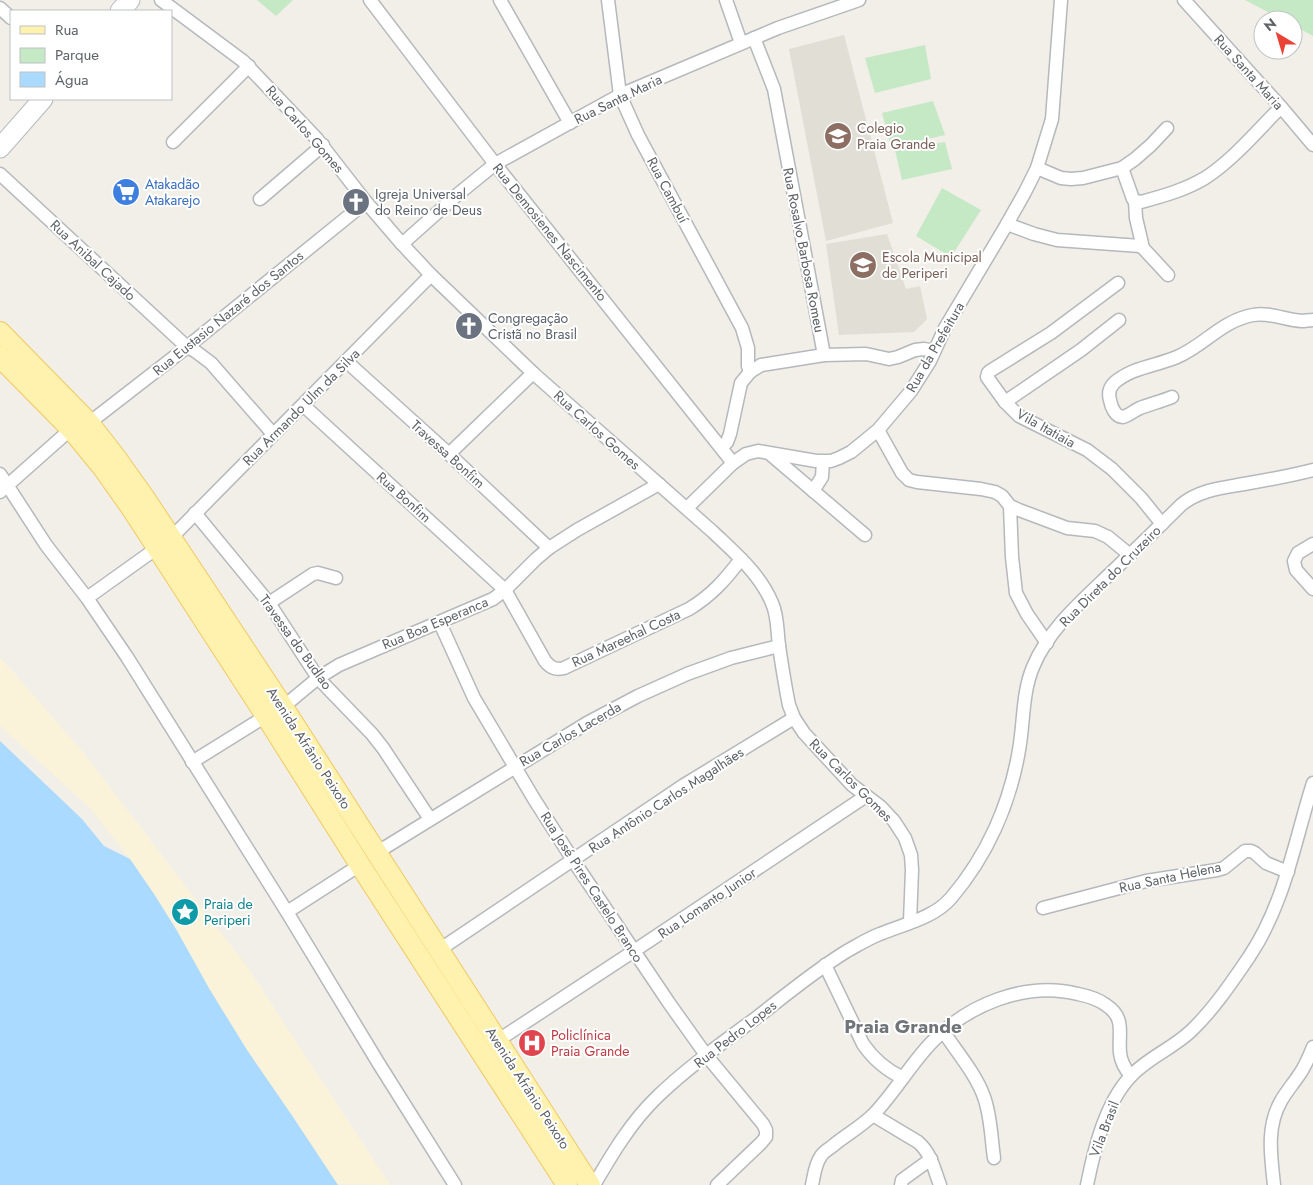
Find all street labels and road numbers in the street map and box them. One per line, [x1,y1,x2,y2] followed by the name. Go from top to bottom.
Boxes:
[1210,30,1288,114] street label: Rua Santa Maria
[571,69,665,129] street label: Rua Santa Maria
[261,81,349,177] street label: Rua Carlos Gomes
[642,153,694,228] street label: Rua Cambuí
[488,159,612,306] street label: Rua Demosienes Nascimento
[778,166,830,334] street label: Rua Rosalvo Barbosa Romeu
[46,215,141,305] street label: Rua Anibal Cajado
[148,246,308,380] street label: Rua Eustasio Nazaré dos Santos
[901,298,969,396] street label: Rua da Prefeitura
[238,344,364,470] street label: Rua Armando Ulm da Silva
[549,386,645,475] street label: Rua Carlos Gomes
[1013,404,1079,452] street label: Vila Itatiaia
[407,415,489,493] street label: Travessa Bonfim
[372,467,436,527] street label: Rua Bonfim
[1055,521,1165,631] street label: Rua Direta do Cruzeiro
[255,590,337,694] street label: Travessa do Budlao
[379,592,491,654] street label: Rua Boa Esperanca
[568,604,684,672] street label: Rua Mareehal Costa
[262,683,356,813] street label: Avenida Afrânio Peixoto
[515,697,625,771] street label: Rua Carlos Lacerda
[805,734,897,826] street label: Rua Carlos Gomes
[584,742,748,858] street label: Rua Antônio Carlos Magalhães
[536,808,648,966] street label: Rua José Pires Castelo Branco
[1117,856,1223,898] street label: Rua Santa Helena
[654,863,760,943] street label: Rua Lomanto Junior
[690,995,781,1073] street label: Rua Pedro Lopes
[481,1023,575,1153] street label: Avenida Afrânio Peixoto
[1084,1098,1124,1160] street label: Vila Brasil

